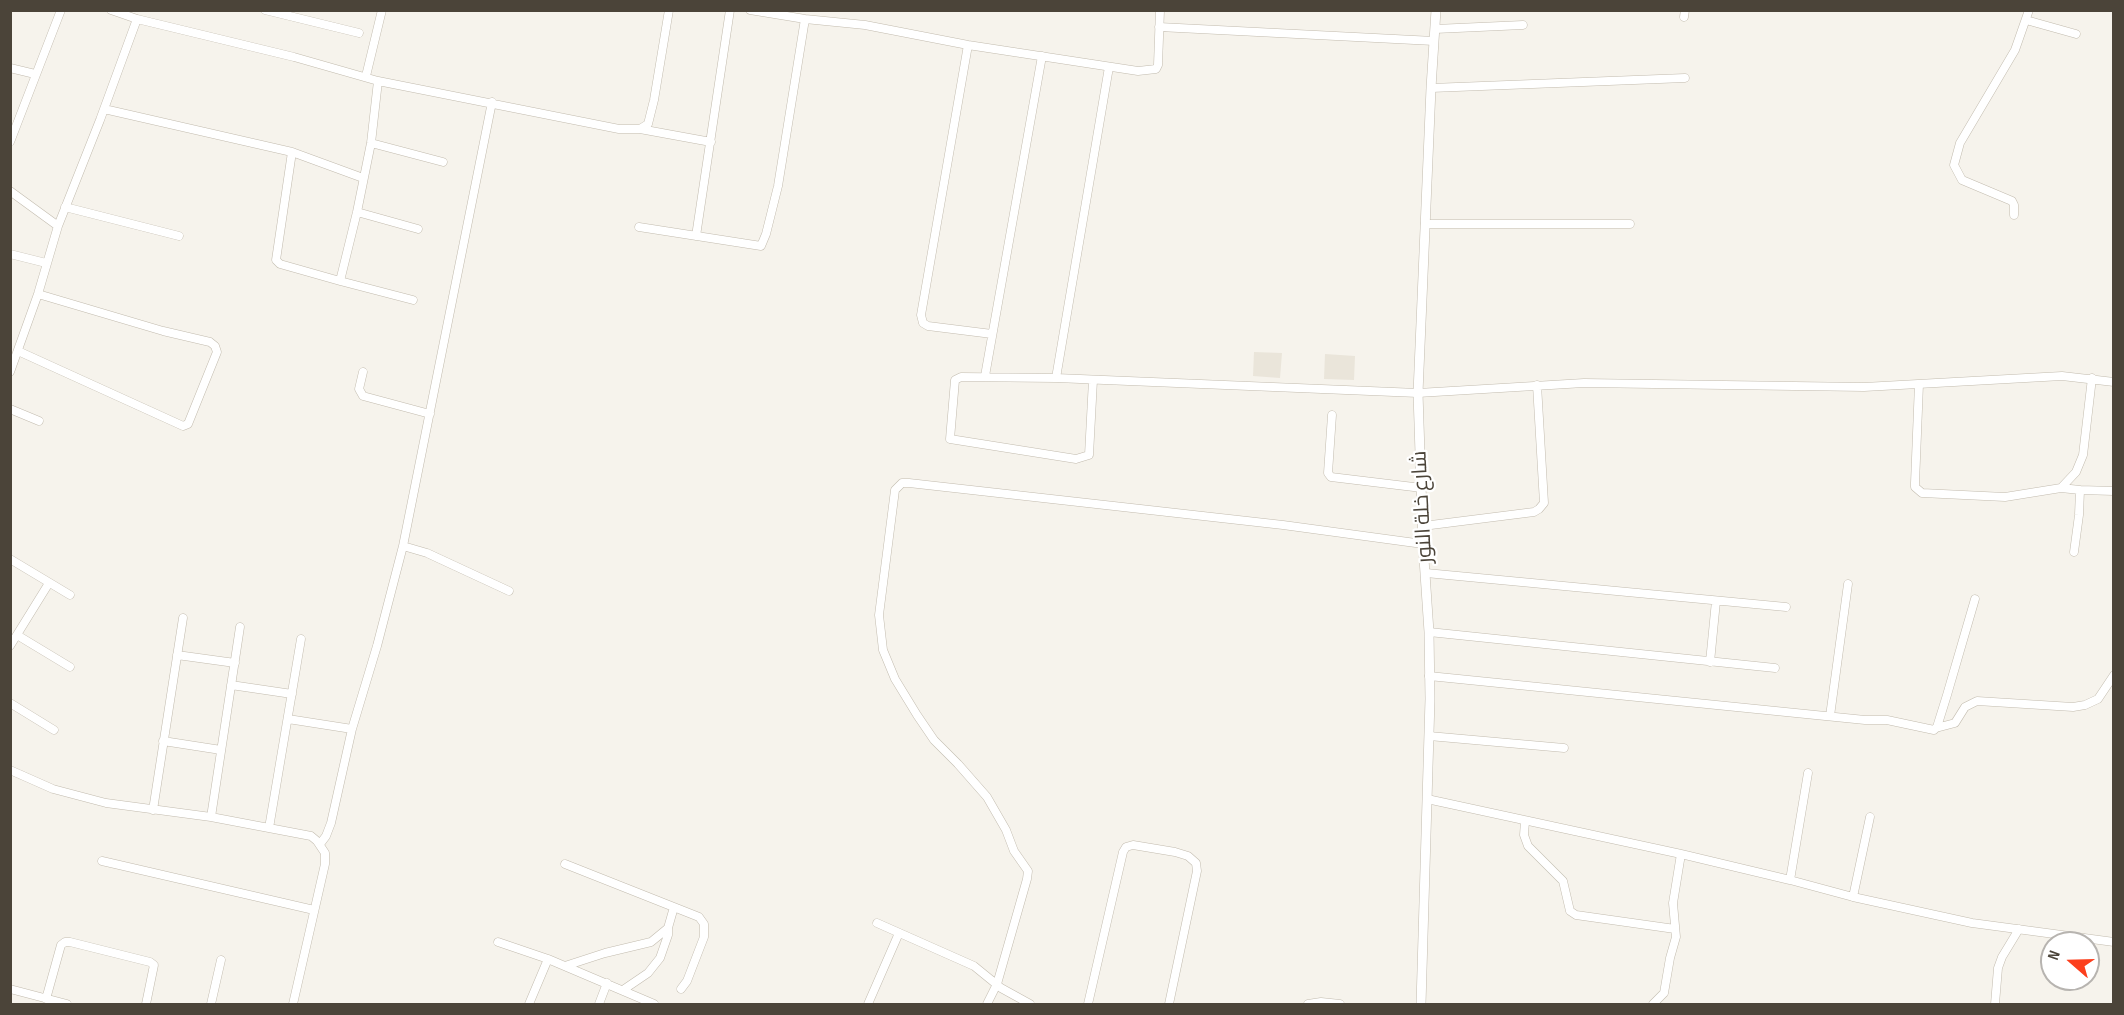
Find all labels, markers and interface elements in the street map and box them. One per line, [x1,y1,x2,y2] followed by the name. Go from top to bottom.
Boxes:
[1407,450,1439,564] street label: شارع خلة النور
[2040,931,2100,991] north arrow
[2044,948,2065,963] text: N

